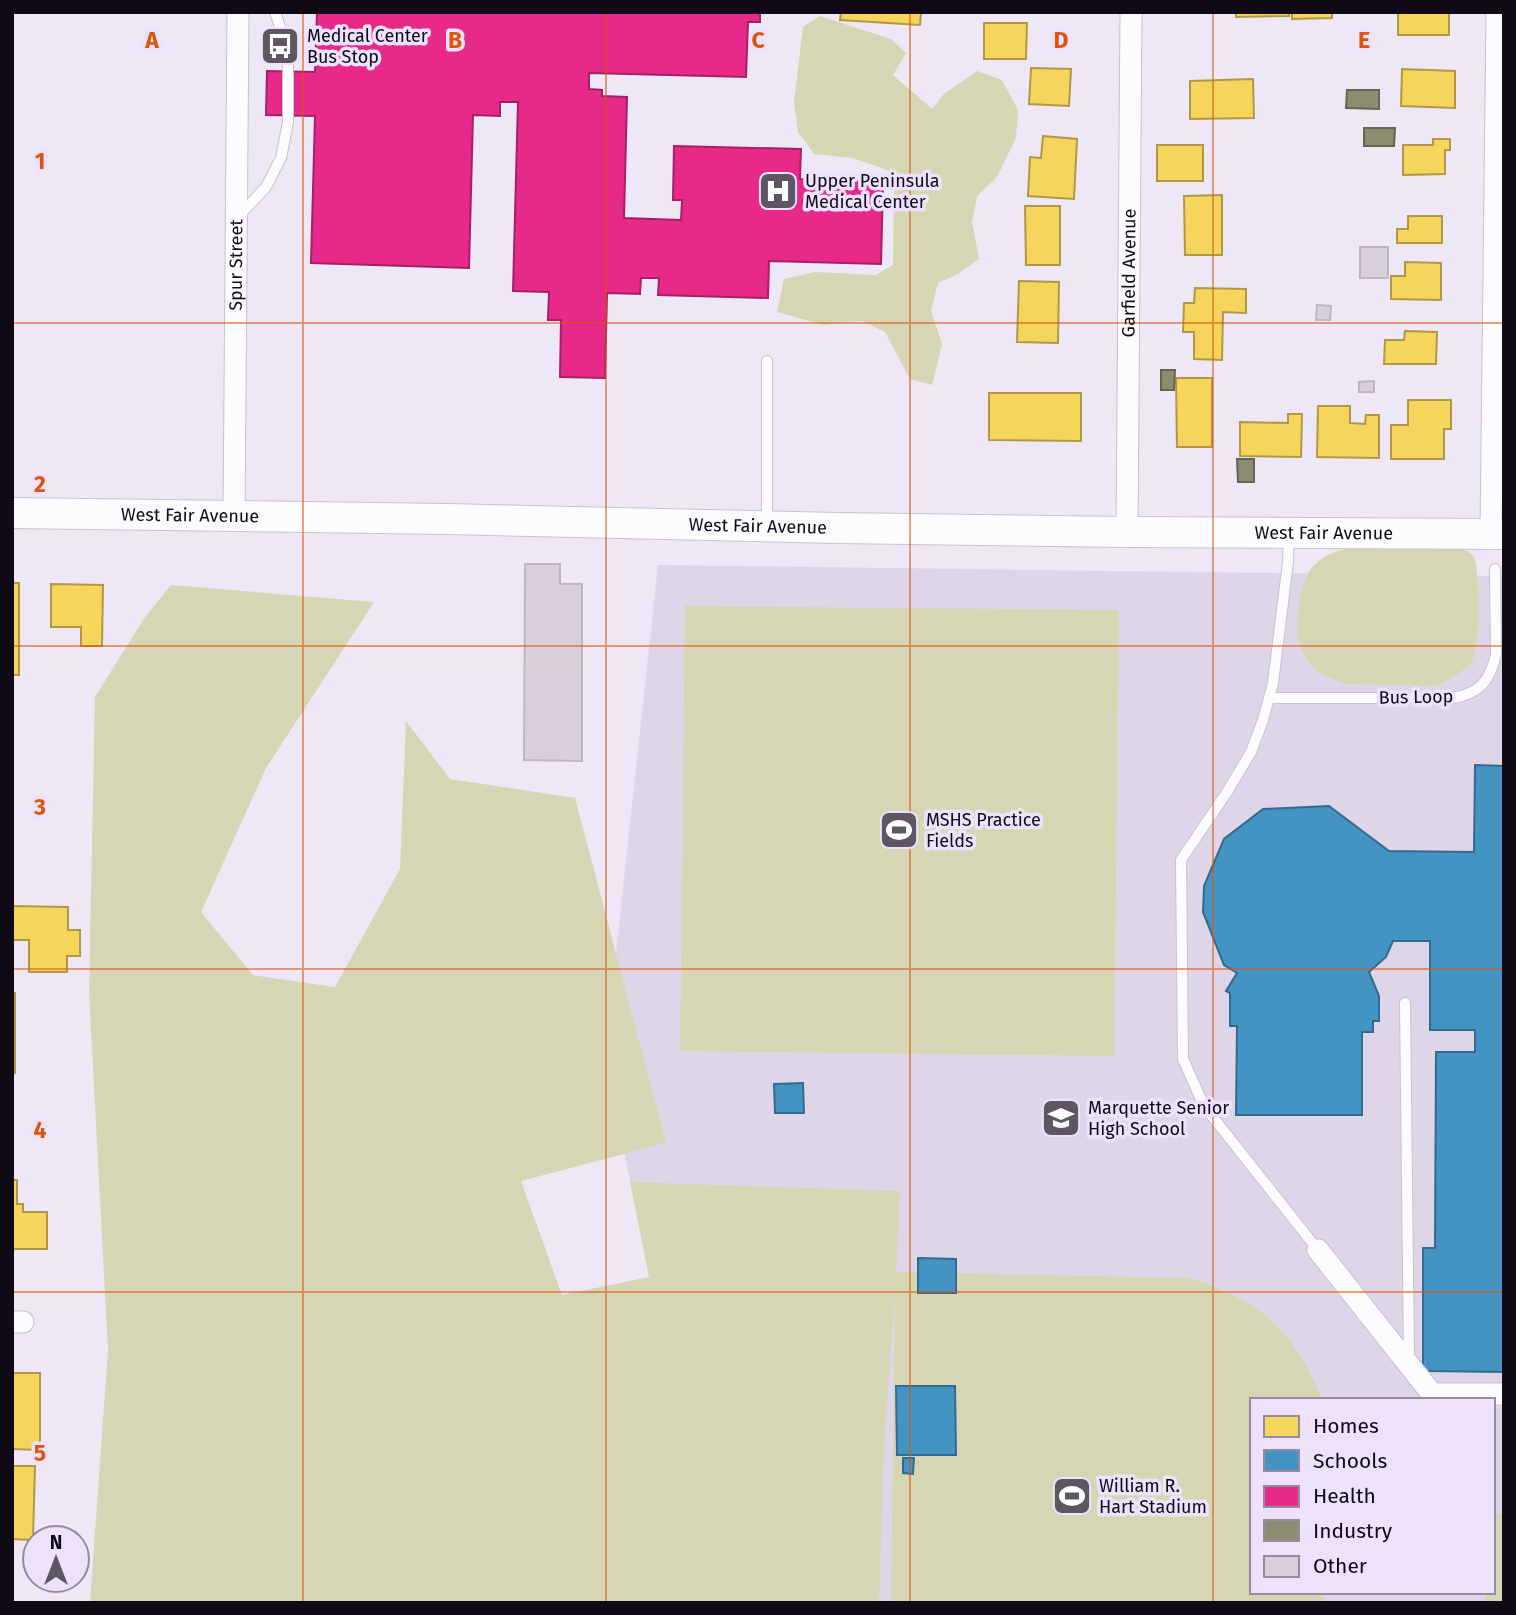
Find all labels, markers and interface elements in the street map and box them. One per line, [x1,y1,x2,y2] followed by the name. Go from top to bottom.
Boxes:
[259,25,301,67] bus stop icon: Medical Center Bus Stop
[307,25,428,68] place label: Medical Center Bus Stop
[144,26,159,54] text: A
[448,26,462,54] text: B
[751,26,765,54] text: C
[1054,26,1069,54] text: D
[1358,26,1370,54] text: E
[35,147,45,175] text: 1
[757,170,799,212] hospital icon: Upper Peninsula Medical Center
[805,170,940,213] place label: Upper Peninsula Medical Center
[1117,209,1140,337] street label: Garfield Avenue
[225,219,247,311] street label: Spur Street
[34,470,46,498] text: 2
[121,504,259,527] street label: West Fair Avenue
[688,514,827,539] street label: West Fair Avenue
[1255,522,1393,544] street label: West Fair Avenue
[1378,685,1454,709] street label: Bus Loop
[33,793,46,821] text: 3
[878,809,920,851] sports icon: MSHS Practice Fields
[926,809,1041,852] place label: MSHS Practice Fields
[1040,1097,1082,1139] school or university icon: Marquette Senior High School
[1088,1097,1229,1140] place label: Marquette Senior High School
[34,1116,47,1144] text: 4
[1250,1398,1495,1594] legend
[1313,1413,1379,1439] text: Homes
[34,1439,46,1467] text: 5
[1313,1448,1387,1474] text: Schools
[1051,1475,1093,1517] sports icon: William R. Hart Stadium
[1099,1475,1207,1518] place label: William R. Hart Stadium
[1313,1483,1376,1509] text: Health
[1313,1518,1393,1544] text: Industry
[21,1524,91,1594] north arrow
[50,1531,62,1554] text: N
[1313,1553,1367,1579] text: Other

